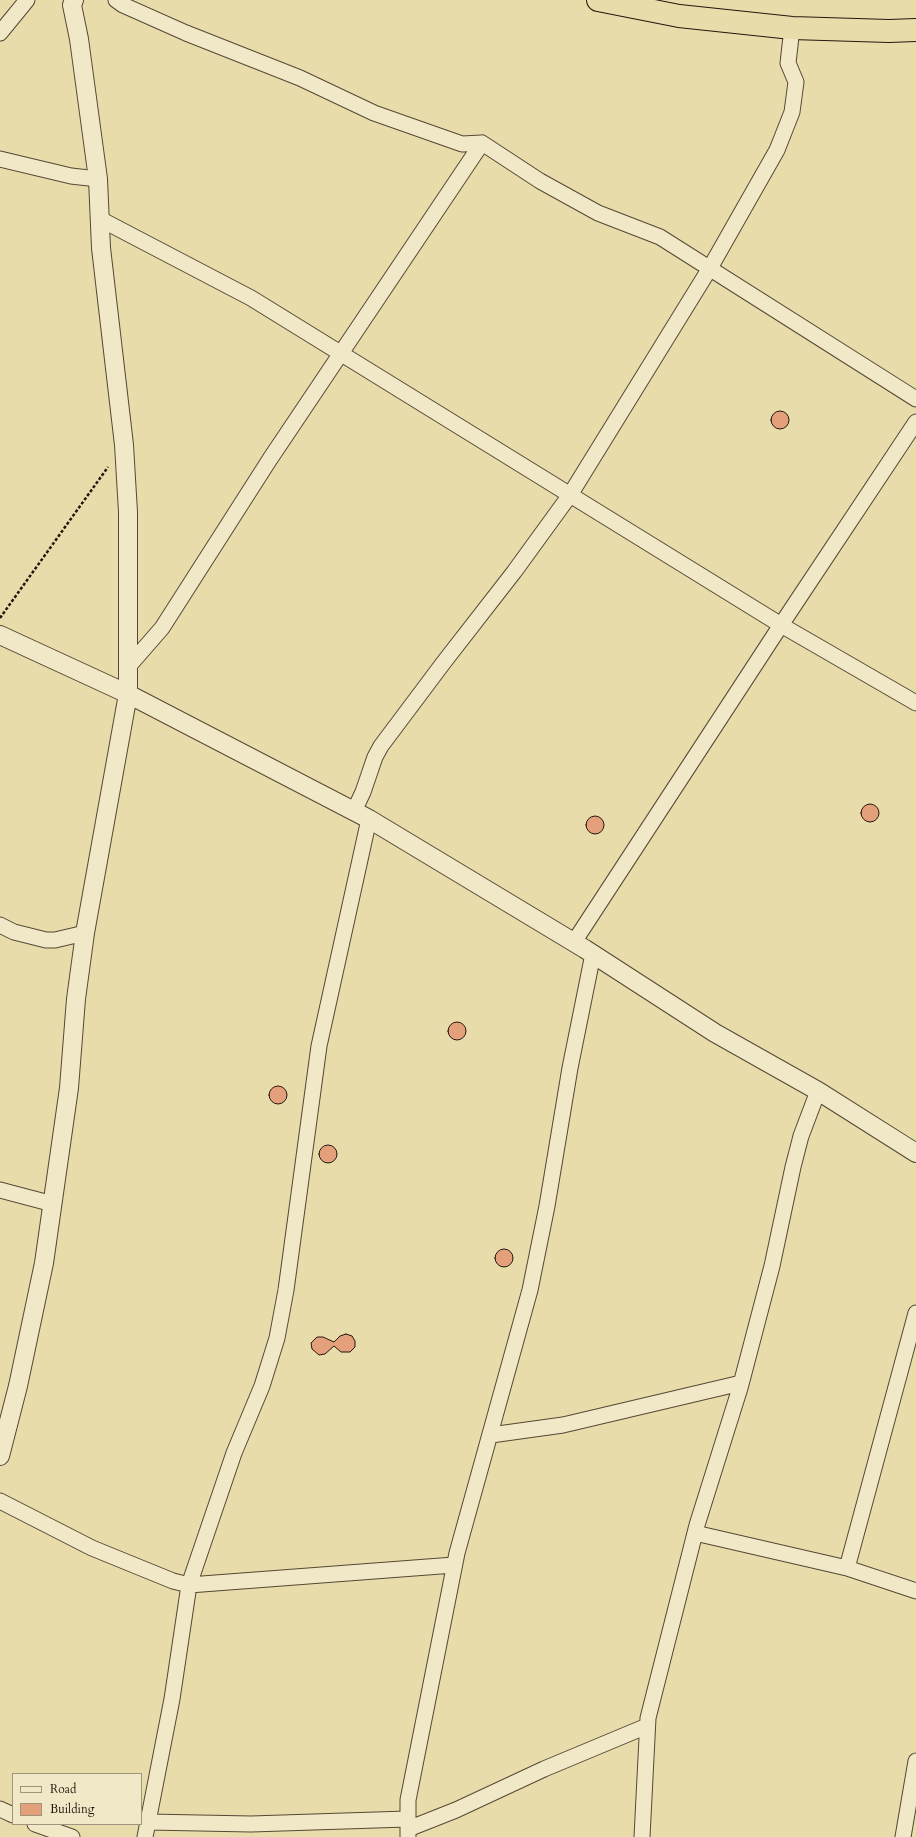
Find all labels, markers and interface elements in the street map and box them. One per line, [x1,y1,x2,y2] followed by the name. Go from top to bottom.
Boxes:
[12,1773,142,1825] legend
[50,1781,76,1797] text: Road
[50,1801,94,1817] text: Building

